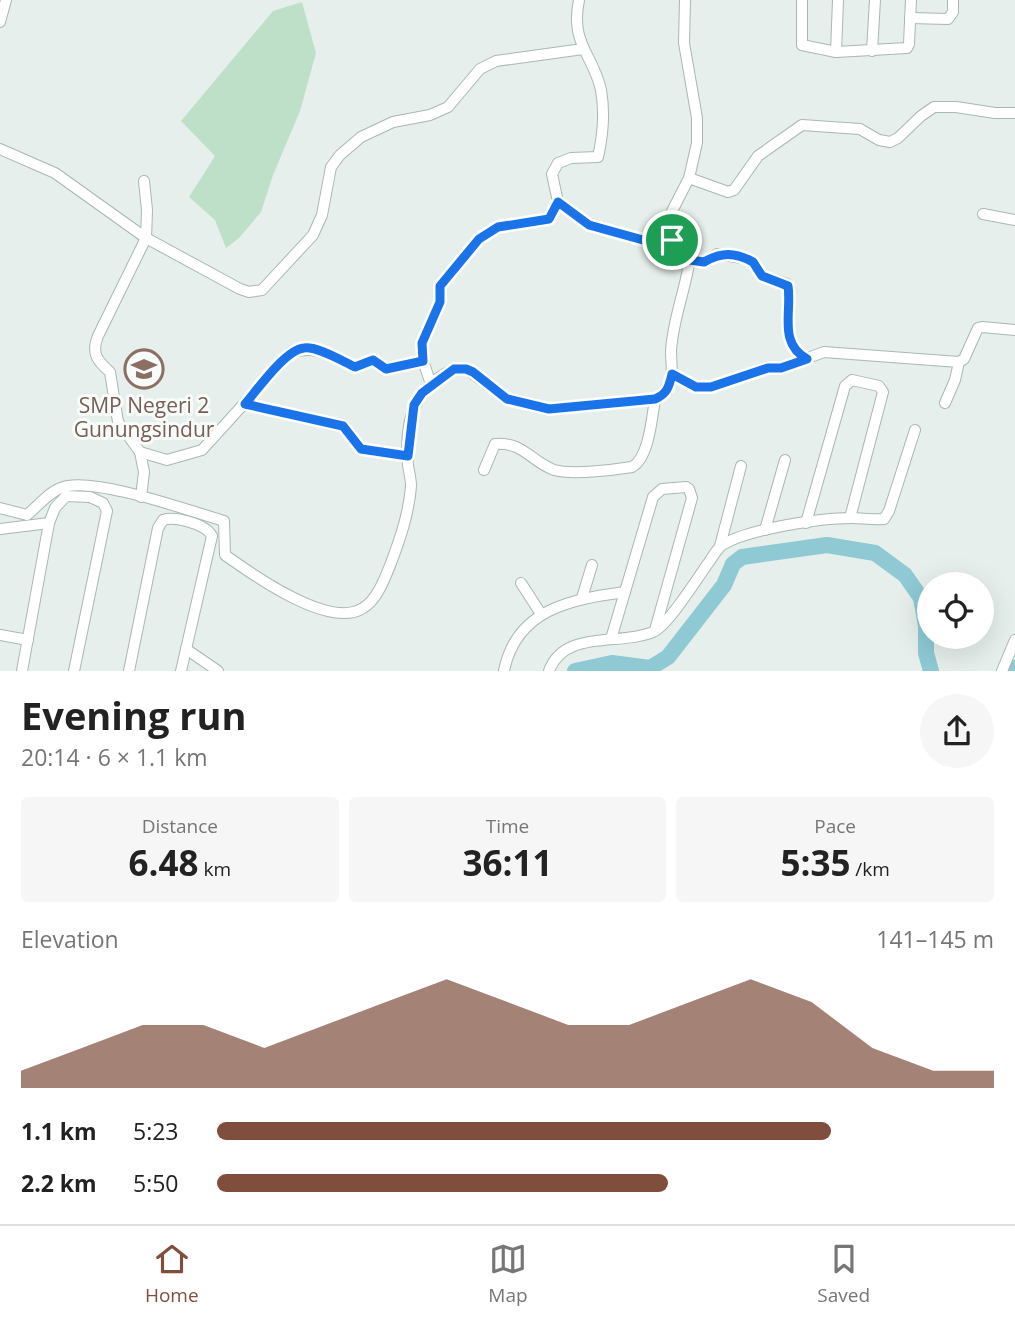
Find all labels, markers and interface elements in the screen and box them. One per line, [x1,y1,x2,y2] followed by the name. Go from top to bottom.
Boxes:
[642,210,702,270] pin
[653,221,691,259] icon: arrive
[123,348,165,390] school or university icon: SMP Negeri 2 Gunungsindur
[74,391,215,443] place label: SMP Negeri 2 Gunungsindur
[917,572,994,649] map controls
[917,572,994,649] button: locate
[21,689,246,741] text: Evening run
[920,694,994,768] button: share
[21,741,208,773] text: 20:14 · 6 × 1.1 km
[142,813,218,839] text: Distance
[486,813,529,839] text: Time
[814,813,856,839] text: Pace
[129,839,199,886] text: 6.48
[462,839,553,886] text: 36:11
[780,839,850,886] text: 5:35
[199,856,231,882] text: km
[850,856,890,882] text: /km
[21,923,119,955] text: Elevation
[876,923,994,955] text: 141–145 m
[21,1115,97,1147] text: 1.1 km
[133,1115,179,1147] text: 5:23
[21,1167,97,1199] text: 2.2 km
[133,1167,179,1199] text: 5:50
[145,1240,199,1308] tab: Home
[488,1240,528,1308] tab: Map
[817,1240,870,1308] tab: Saved

